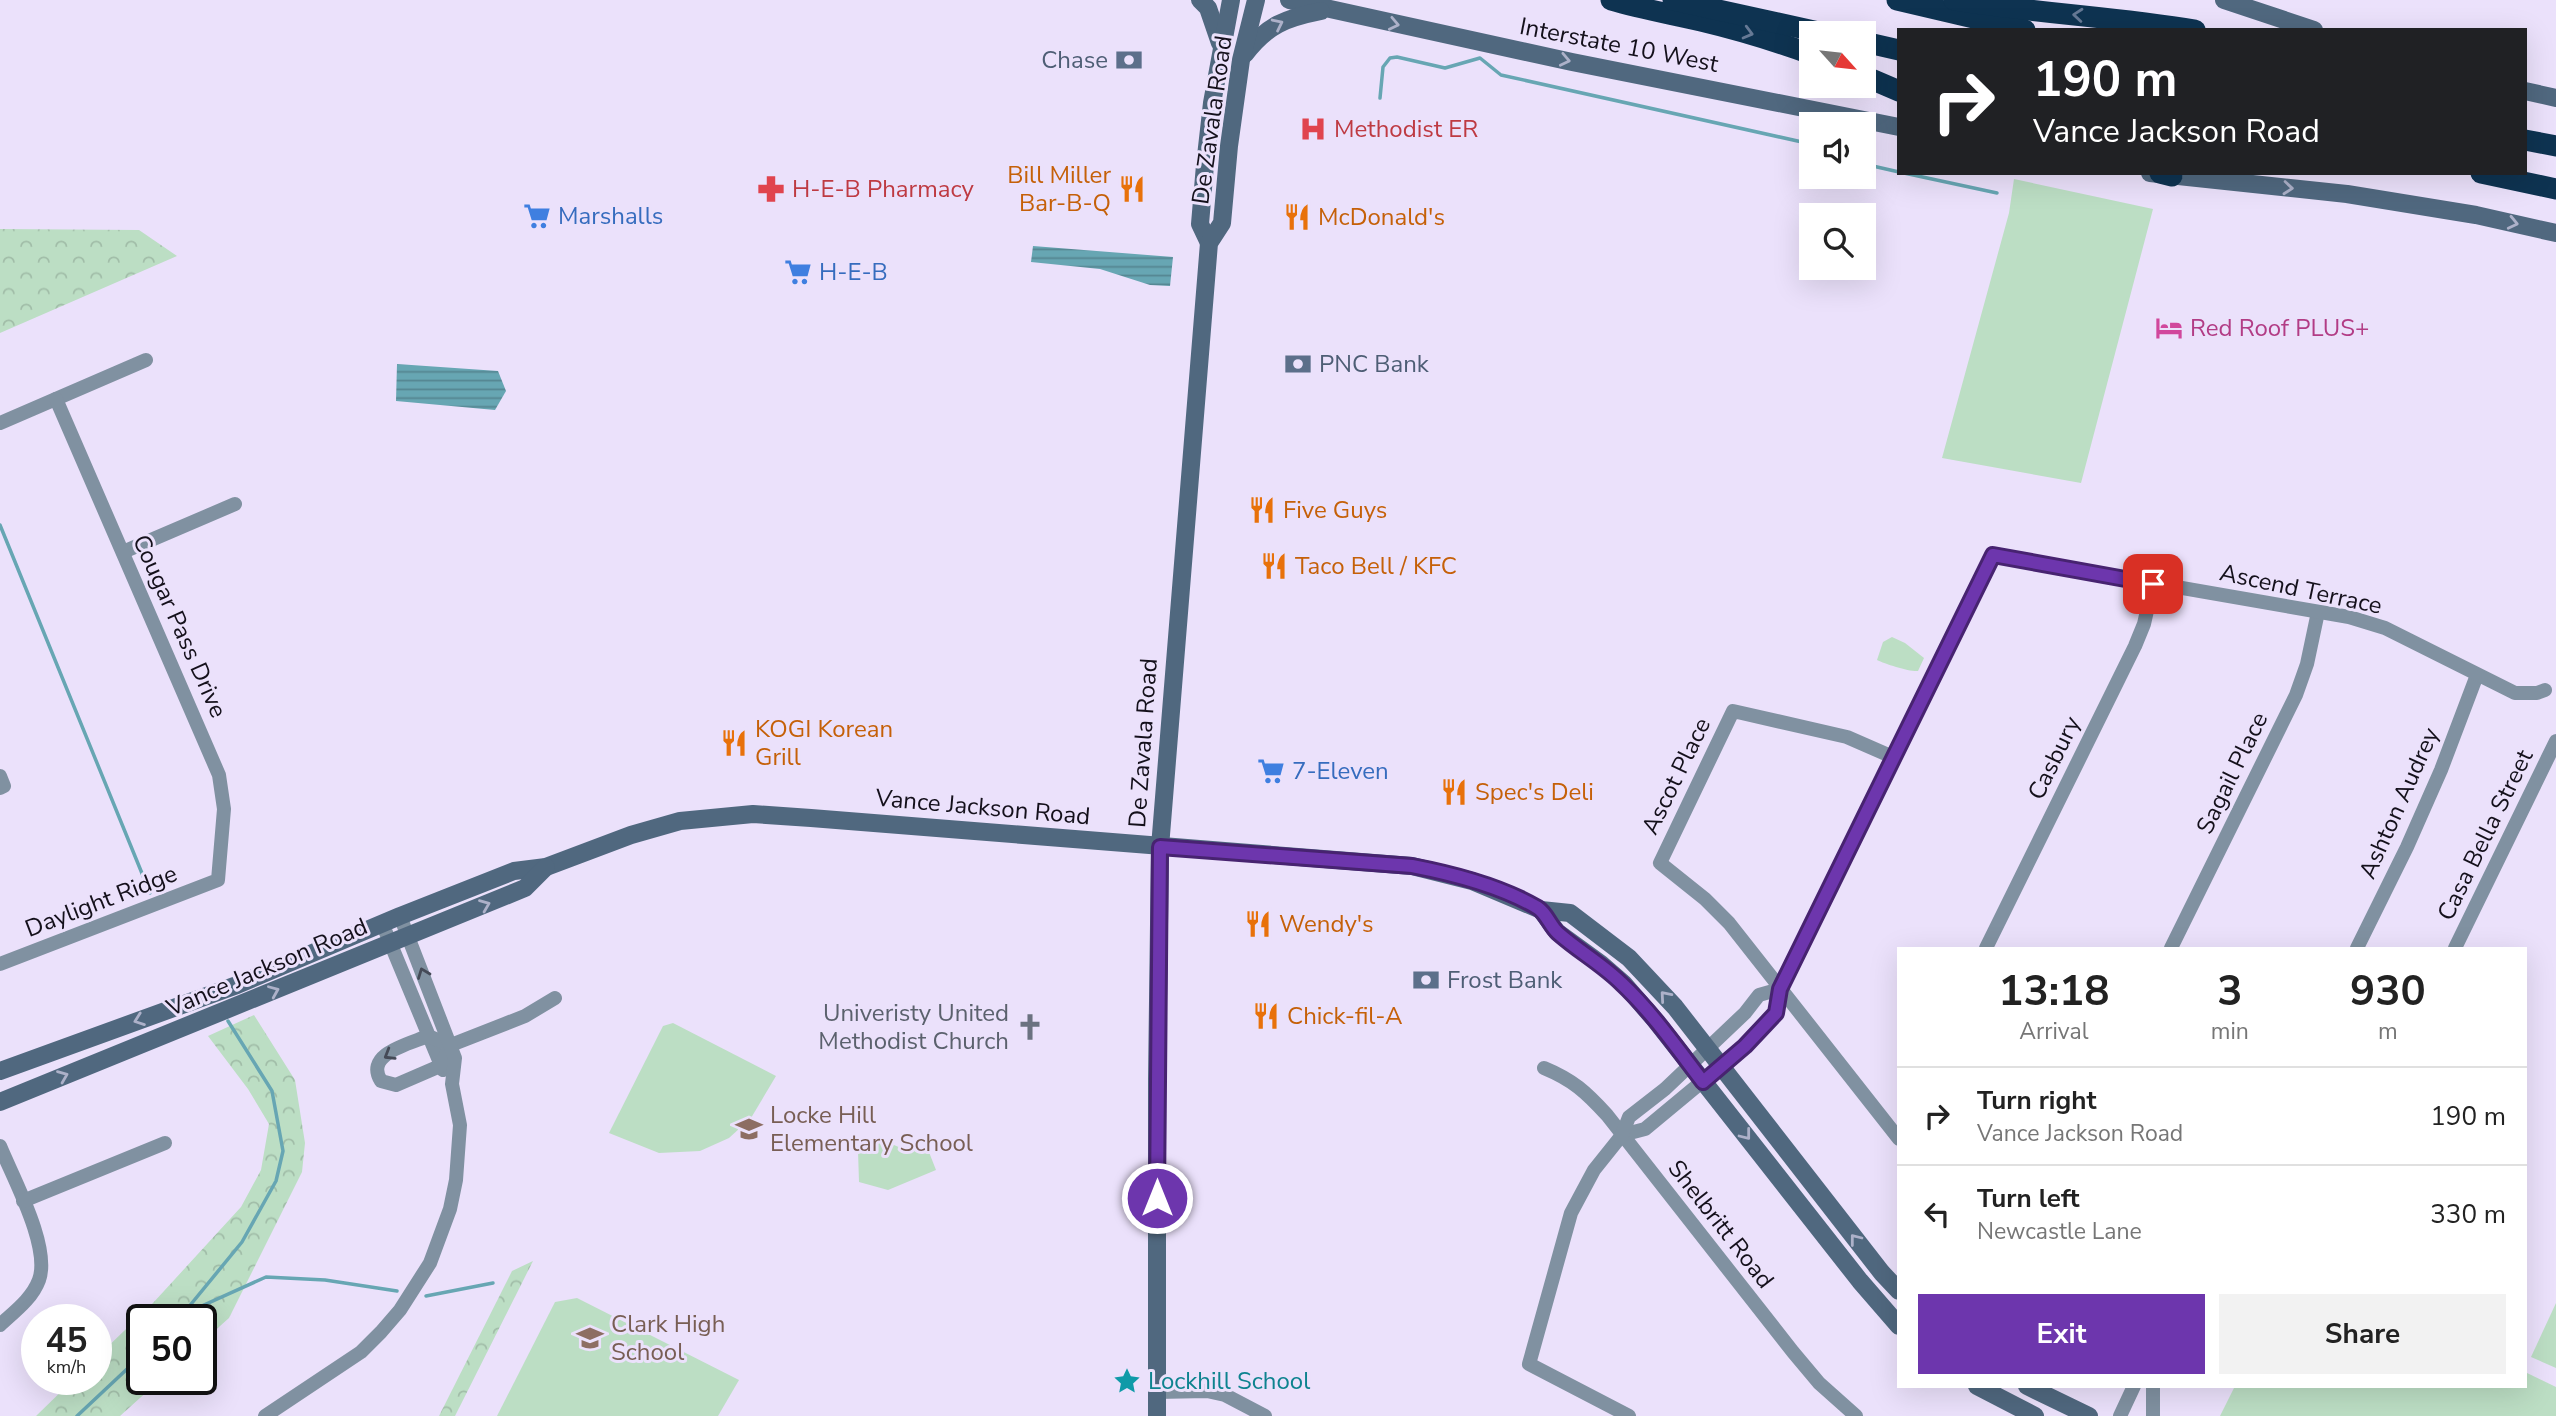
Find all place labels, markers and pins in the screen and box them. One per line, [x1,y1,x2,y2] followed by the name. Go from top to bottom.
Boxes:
[1041,44,1108,76] place label: Chase
[1114,45,1144,75] bank icon: Chase
[1334,113,1478,145] place label: Methodist ER
[1298,114,1328,144] hospital icon: Methodist ER
[1007,159,1111,219] place label: Bill Miller Bar-B-Q
[792,173,975,205] place label: H-E-B Pharmacy
[756,174,786,204] pharmacy icon: H-E-B Pharmacy
[1117,174,1147,204] restaurant icon: Bill Miller Bar-B-Q
[558,200,663,232] place label: Marshalls
[522,201,552,231] supermarket icon: Marshalls
[1318,201,1445,233] place label: McDonald's
[1282,202,1312,232] restaurant icon: McDonald's
[819,256,888,288] place label: H-E-B
[783,257,813,287] supermarket icon: H-E-B
[2190,312,2369,344] place label: Red Roof PLUS+
[2154,313,2184,343] hotel icon: Red Roof PLUS+
[1319,348,1430,380] place label: PNC Bank
[1283,349,1313,379] bank icon: PNC Bank
[1283,494,1387,526] place label: Five Guys
[1247,495,1277,525] restaurant icon: Five Guys
[1295,550,1457,582] place label: Taco Bell / KFC
[1259,551,1289,581] restaurant icon: Taco Bell / KFC
[2123,554,2183,614] pin
[755,713,893,773] place label: KOGI Korean Grill
[719,728,749,758] restaurant icon: KOGI Korean Grill
[1292,755,1389,787] place label: 7-Eleven
[1256,756,1286,786] supermarket icon: 7-Eleven
[1475,776,1594,808] place label: Spec's Deli
[1439,777,1469,807] restaurant icon: Spec's Deli
[1279,908,1374,940] place label: Wendy's
[1243,909,1273,939] restaurant icon: Wendy's
[1447,964,1563,996] place label: Frost Bank
[1411,965,1441,995] bank icon: Frost Bank
[818,997,1009,1057] place label: Univeristy United Methodist Church
[1287,1000,1403,1032] place label: Chick-fil-A
[1251,1001,1281,1031] restaurant icon: Chick-fil-A
[1015,1012,1045,1042] church icon: Univeristy United Methodist Church
[770,1099,973,1159] place label: Locke Hill Elementary School
[734,1114,764,1144] school or university icon: Locke Hill Elementary School
[611,1308,725,1368] place label: Clark High School
[575,1323,605,1353] school or university icon: Clark High School
[1148,1365,1310,1397] place label: Lockhill School
[1112,1366,1142,1396] place icon: Lockhill School

